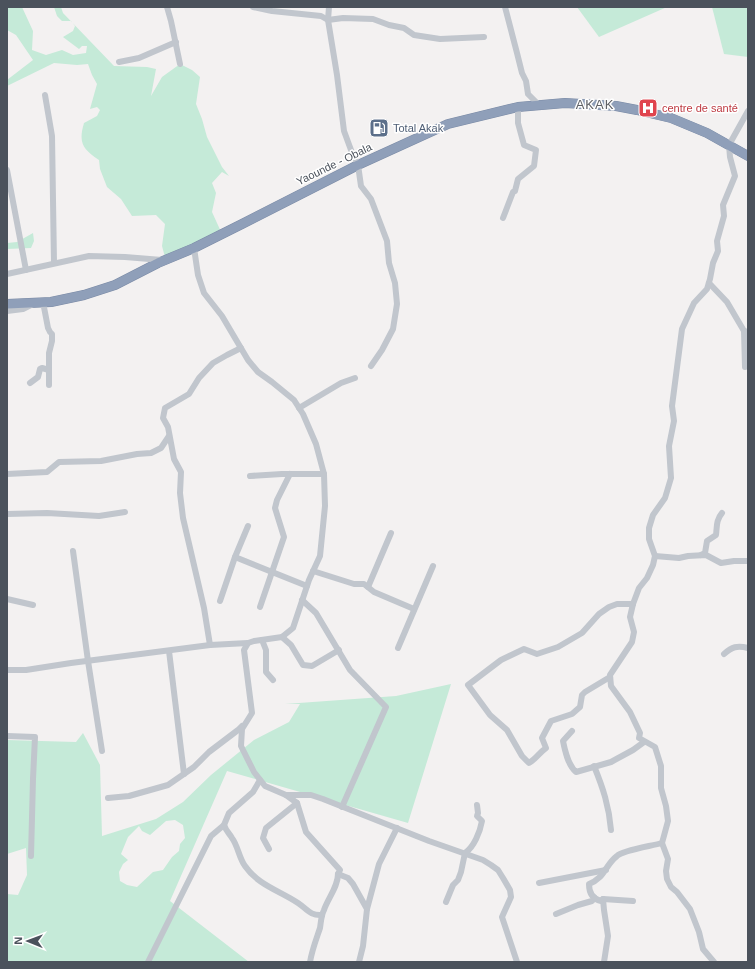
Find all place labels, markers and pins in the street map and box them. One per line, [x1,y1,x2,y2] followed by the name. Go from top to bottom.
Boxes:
[637,97,659,119] hospital icon: centre de santé
[662,102,738,114] place label: centre de santé
[368,117,390,139] fuel station icon: Total Akak
[393,122,444,134] place label: Total Akak

